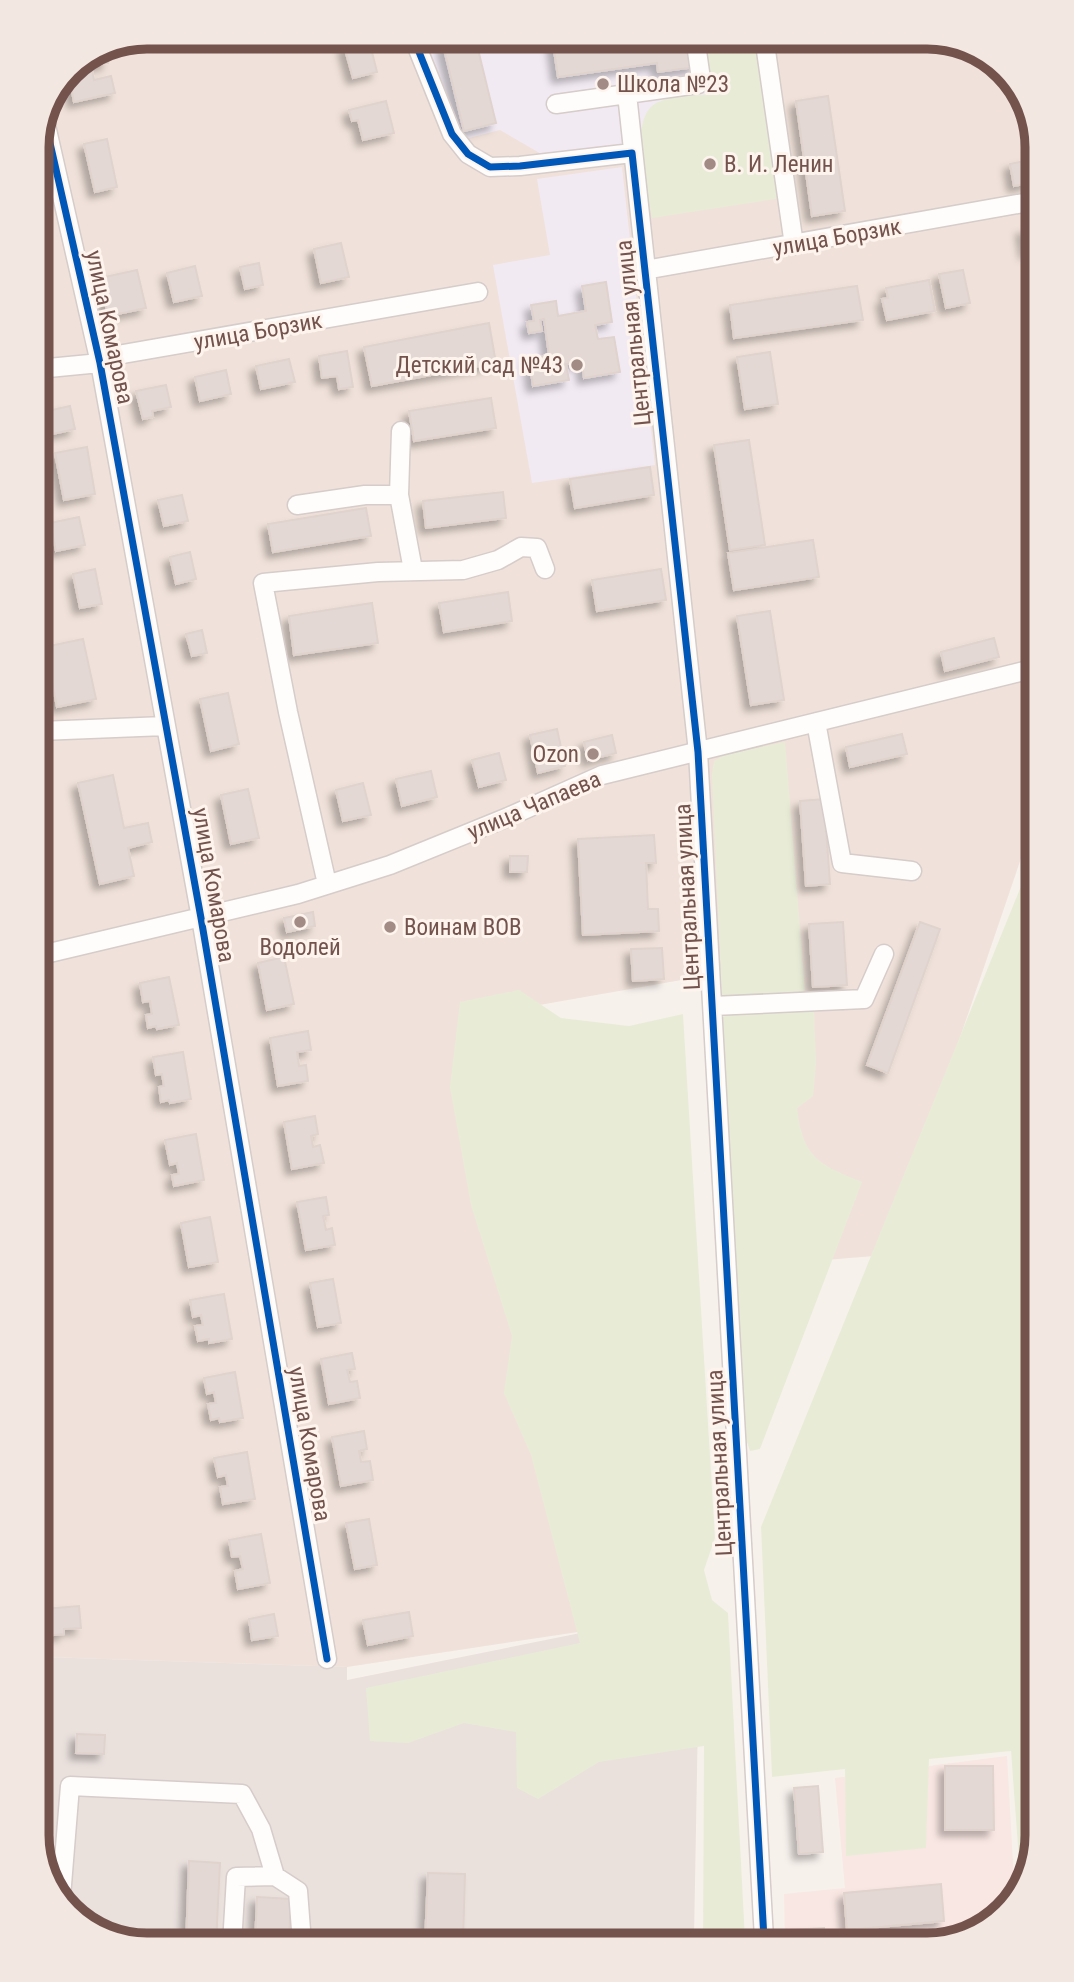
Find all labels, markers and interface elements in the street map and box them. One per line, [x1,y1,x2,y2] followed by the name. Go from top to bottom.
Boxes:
[617,71,729,98] place label: Школа №23
[595,76,611,92] marker: Школа №23
[724,151,834,178] place label: В. И. Ленин
[702,156,718,172] marker: В. И. Ленин
[771,213,903,262] street label: улица Борзик
[610,239,657,427] street label: Центральная улица
[80,248,139,406] street label: улица Комарова
[192,307,324,356] street label: улица Борзик
[396,352,563,379] place label: Детский сад №43
[569,357,585,373] marker: Детский сад №43
[533,741,579,768] place label: Ozon
[585,746,601,762] marker: Ozon
[464,765,605,846] street label: улица Чапаева
[669,803,706,991] street label: Центральная улица
[187,806,240,964] street label: улица Комарова
[292,914,308,930] marker: Водолей
[404,914,522,941] place label: Воинам ВОВ
[382,919,398,935] marker: Воинам ВОВ
[259,934,341,961] place label: Водолей
[283,1365,336,1523] street label: улица Комарова
[701,1369,738,1557] street label: Центральная улица

